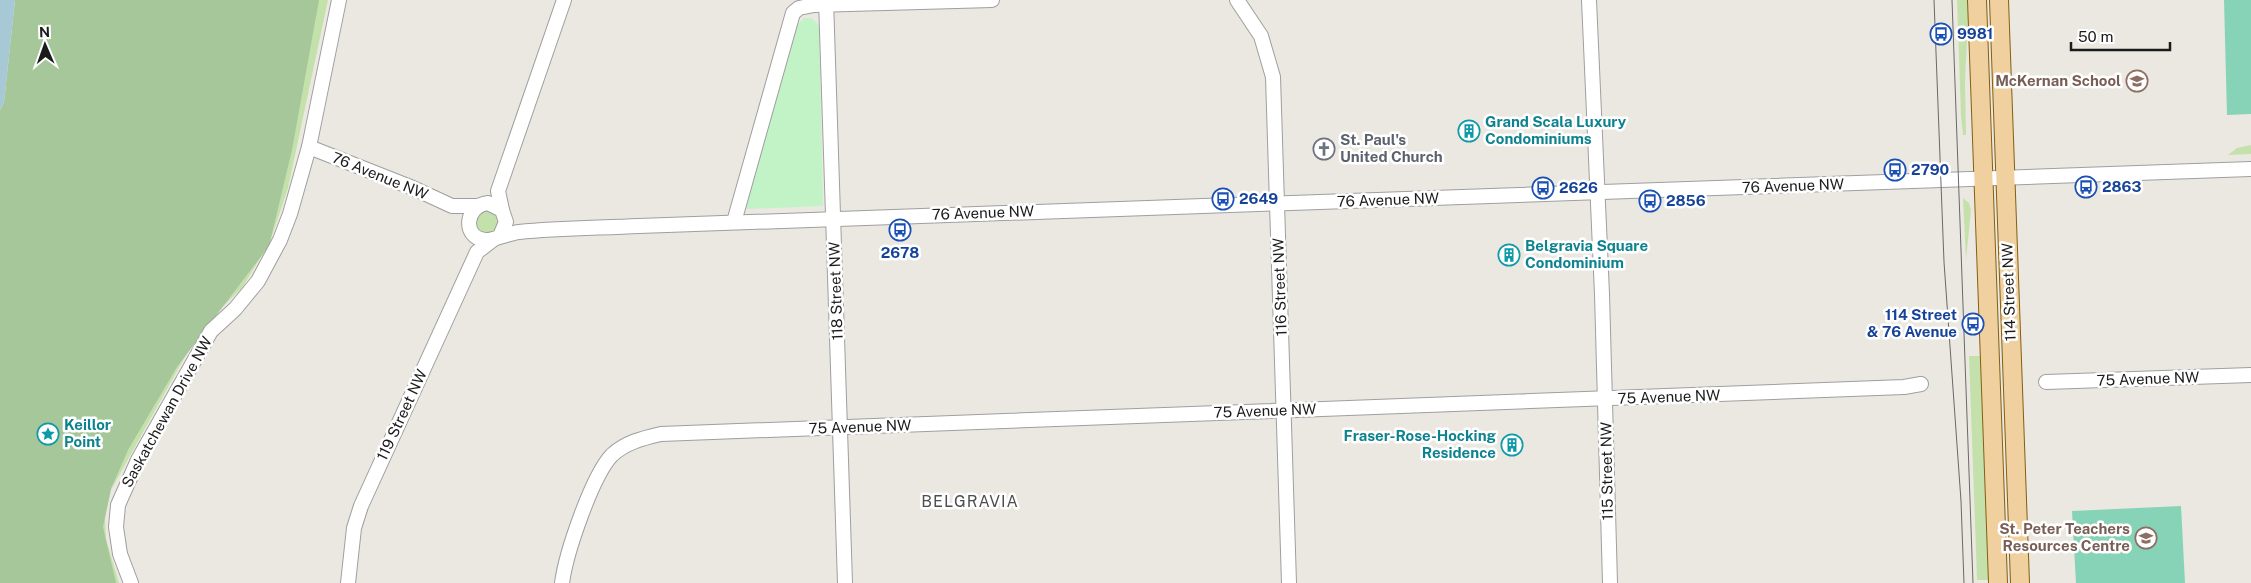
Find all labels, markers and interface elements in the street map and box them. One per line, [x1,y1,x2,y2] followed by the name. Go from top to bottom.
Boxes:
[20,20,70,70] north arrow
[2071,20,2170,52] scale bar
[1929,22,1953,46] bus stop icon: 9981
[39,24,50,40] text: N
[1957,25,1993,42] place label: 9981
[2078,28,2113,45] text: 50 m
[2125,69,2149,93] school or university icon: McKernan School
[1995,72,2121,89] place label: McKernan School
[1485,113,1627,147] place label: Grand Scala Luxury Condominiums
[1457,119,1481,143] building icon: Grand Scala Luxury Condominiums
[1340,131,1443,165] place label: St. Paul's United Church
[1312,137,1336,161] church icon: St. Paul's United Church
[330,148,431,203] street label: 76 Avenue NW
[1883,158,1907,182] bus stop icon: 2790
[1911,161,1950,178] place label: 2790
[1742,175,1844,196] street label: 76 Avenue NW
[2074,175,2098,199] bus stop icon: 2863
[1531,176,1555,200] bus stop icon: 2626
[2102,178,2141,195] place label: 2863
[1559,179,1598,196] place label: 2626
[1211,187,1235,211] bus stop icon: 2649
[1337,189,1439,210] street label: 76 Avenue NW
[1638,189,1662,213] bus stop icon: 2856
[1239,190,1278,207] place label: 2649
[1666,192,1706,209] place label: 2856
[932,202,1034,223] street label: 76 Avenue NW
[888,218,912,242] bus stop icon: 2678
[1525,237,1648,271] place label: Belgravia Square Condominium
[1269,238,1290,336] street label: 116 Street NW
[825,241,846,341] street label: 118 Street NW
[1497,243,1521,267] building icon: Belgravia Square Condominium
[1998,243,2019,341] street label: 114 Street NW
[881,244,919,261] place label: 2678
[1867,306,1957,340] place label: 114 Street & 76 Avenue
[1961,312,1985,336] bus stop icon: 114 Street & 76 Avenue
[118,333,215,490] street label: Saskatchewan Drive NW
[373,367,430,463] street label: 119 Street NW
[2096,368,2200,389] street label: 75 Avenue NW
[1617,386,1721,407] street label: 75 Avenue NW
[1213,400,1317,421] street label: 75 Avenue NW
[64,416,111,450] place label: Keillor Point
[808,416,912,437] street label: 75 Avenue NW
[36,422,60,446] place icon: Keillor Point
[1597,422,1616,520] street label: 115 Street NW
[1344,427,1497,461] place label: Fraser-Rose-Hocking Residence
[1500,433,1524,457] building icon: Fraser-Rose-Hocking Residence
[921,492,1019,511] district label: BELGRAVIA
[1999,520,2130,554] place label: St. Peter Teachers Resources Centre
[2134,526,2158,550] school or university icon: St. Peter Teachers Resources Centre

